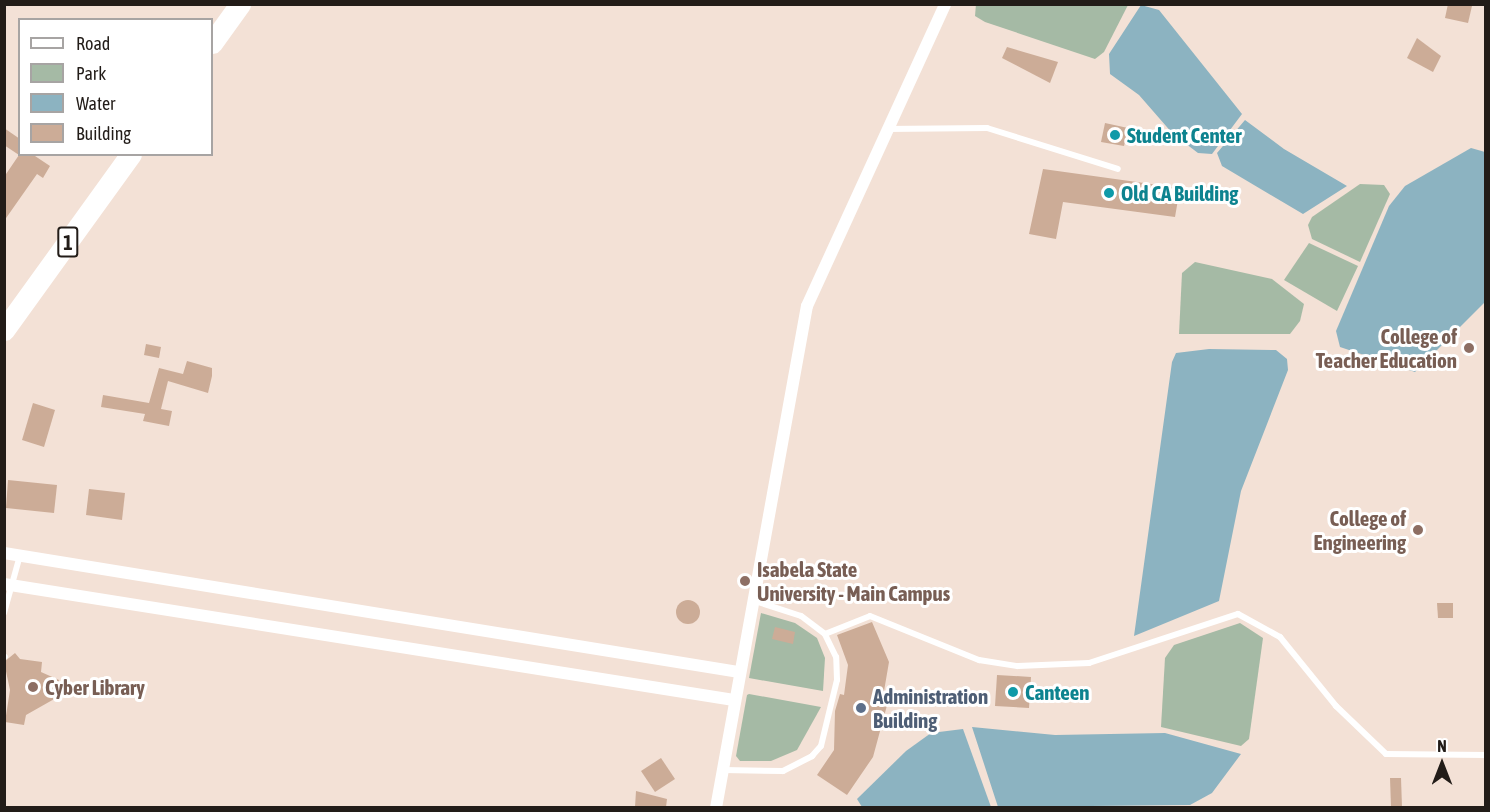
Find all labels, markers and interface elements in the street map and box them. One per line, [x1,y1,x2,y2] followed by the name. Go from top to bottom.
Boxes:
[18,18,213,156] legend
[76,33,110,54] text: Road
[76,63,106,84] text: Park
[76,93,115,114] text: Water
[1127,122,1241,148] place label: Student Center
[76,123,131,144] text: Building
[1108,128,1122,142] marker: Student Center
[1121,180,1238,206] place label: Old CA Building
[1102,186,1116,200] marker: Old CA Building
[56,225,80,259] road number: 1
[1316,323,1457,373] place label: College of Teacher Education
[1462,341,1476,355] marker: College of Teacher Education
[1314,505,1406,555] place label: College of Engineering
[1411,523,1425,537] marker: College of Engineering
[757,556,950,606] place label: Isabela State University - Main Campus
[738,574,752,588] marker: Isabela State University - Main Campus
[45,674,145,700] place label: Cyber Library
[1025,679,1089,705] place label: Canteen
[26,680,40,694] marker: Cyber Library
[873,683,988,733] place label: Administration Building
[1006,685,1020,699] marker: Canteen
[854,701,868,715] marker: Administration Building
[1412,734,1472,794] north arrow
[1437,737,1447,755] text: N

